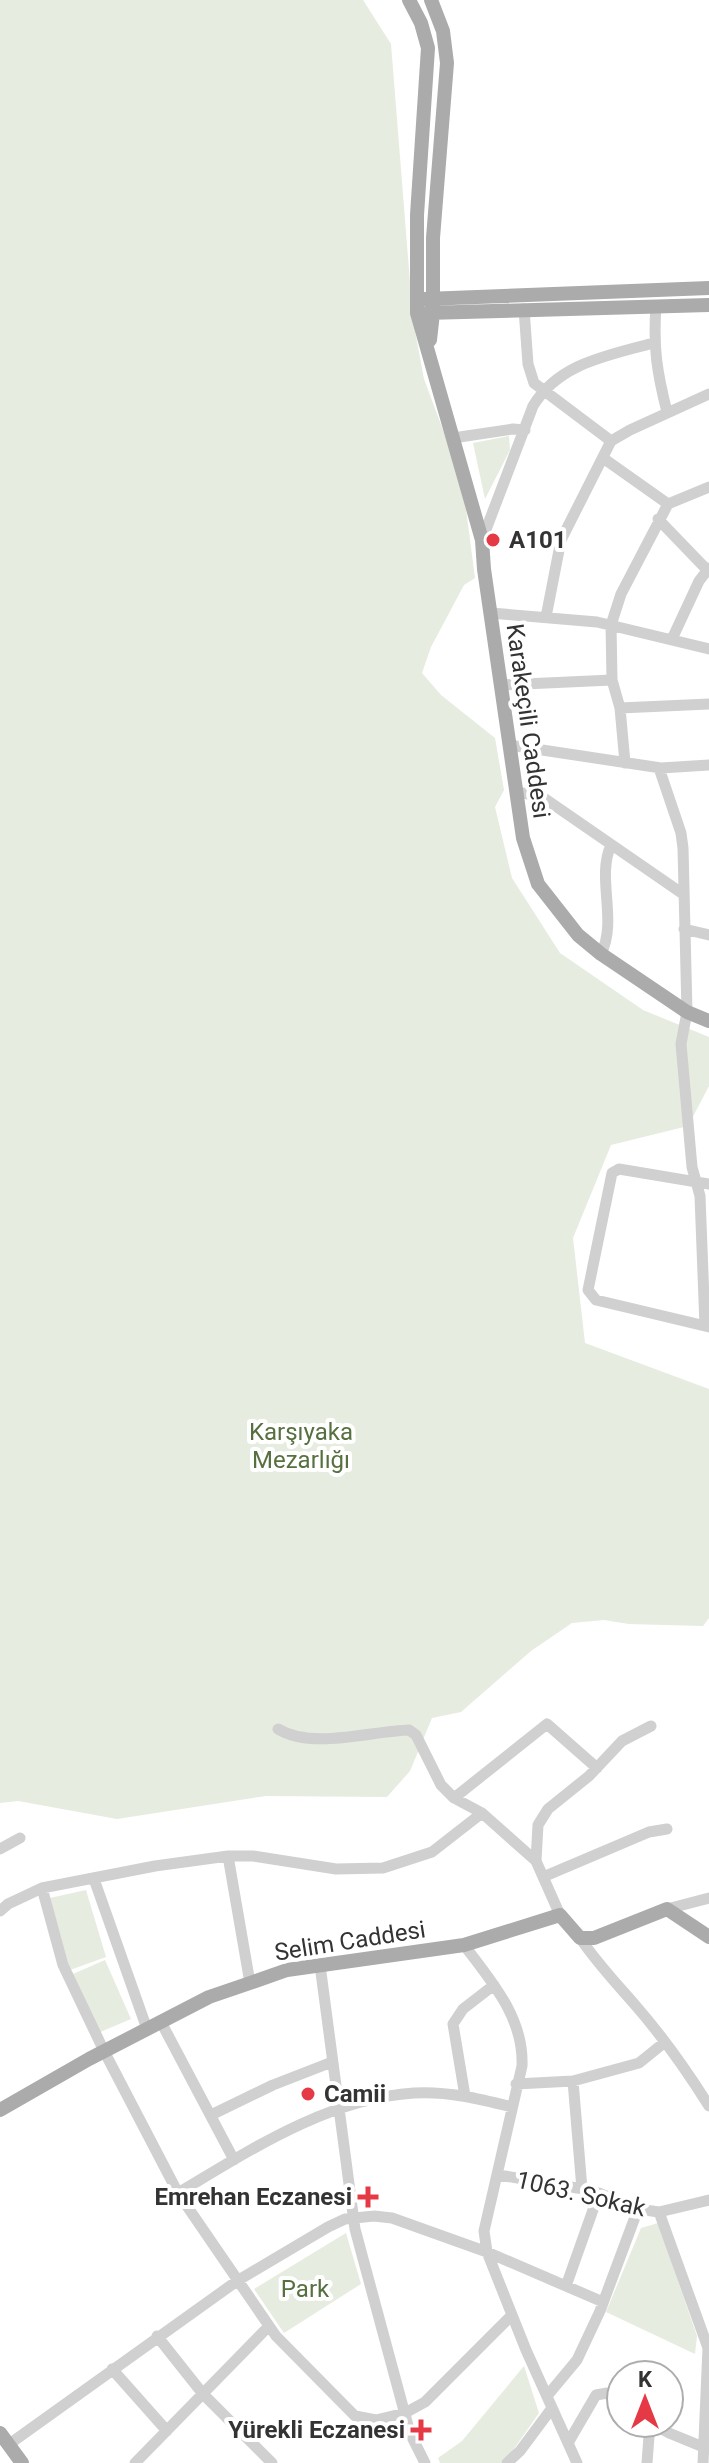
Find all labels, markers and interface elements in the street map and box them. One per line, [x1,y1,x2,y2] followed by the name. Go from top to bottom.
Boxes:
[509,526,566,554] place label: A101
[484,531,502,549] marker: A101
[500,622,556,820] street label: Karakeçili Caddesi
[249,1418,353,1474] park label: Karşıyaka Mezarlığı
[273,1915,427,1967] street label: Selim Caddesi
[324,2080,386,2108] place label: Camii
[299,2085,317,2103] marker: Camii
[514,2166,649,2223] street label: 1063. Sokak
[155,2183,352,2211] place label: Emrehan Eczanesi
[359,2188,377,2206] marker: Emrehan Eczanesi
[281,2275,330,2303] park label: Park
[605,2359,685,2439] north arrow
[638,2367,653,2392] text: K
[228,2416,405,2444] place label: Yürekli Eczanesi
[412,2421,430,2439] marker: Yürekli Eczanesi

